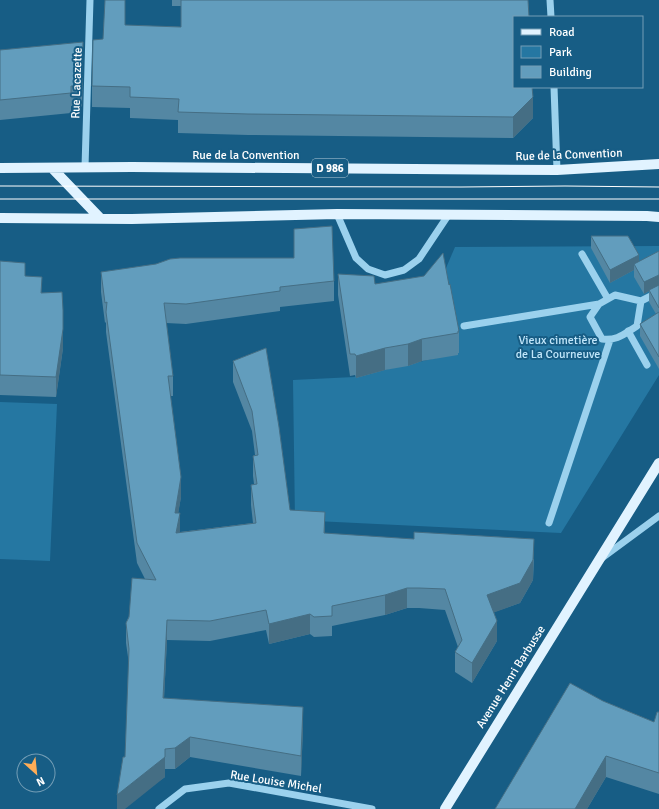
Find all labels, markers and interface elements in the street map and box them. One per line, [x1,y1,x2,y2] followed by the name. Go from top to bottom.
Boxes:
[513,16,643,88] legend
[549,25,575,40] text: Road
[549,45,572,60] text: Park
[68,47,86,119] street label: Rue Lacazette
[549,65,592,80] text: Building
[515,146,623,164] street label: Rue de la Convention
[192,148,300,163] street label: Rue de la Convention
[312,159,348,177] road number: D 986
[516,333,600,362] park label: Vieux cimetière de La Courneuve
[473,623,549,731] street label: Avenue Henri Barbusse
[16,753,56,793] north arrow
[229,767,323,797] street label: Rue Louise Michel
[34,774,47,789] text: N

